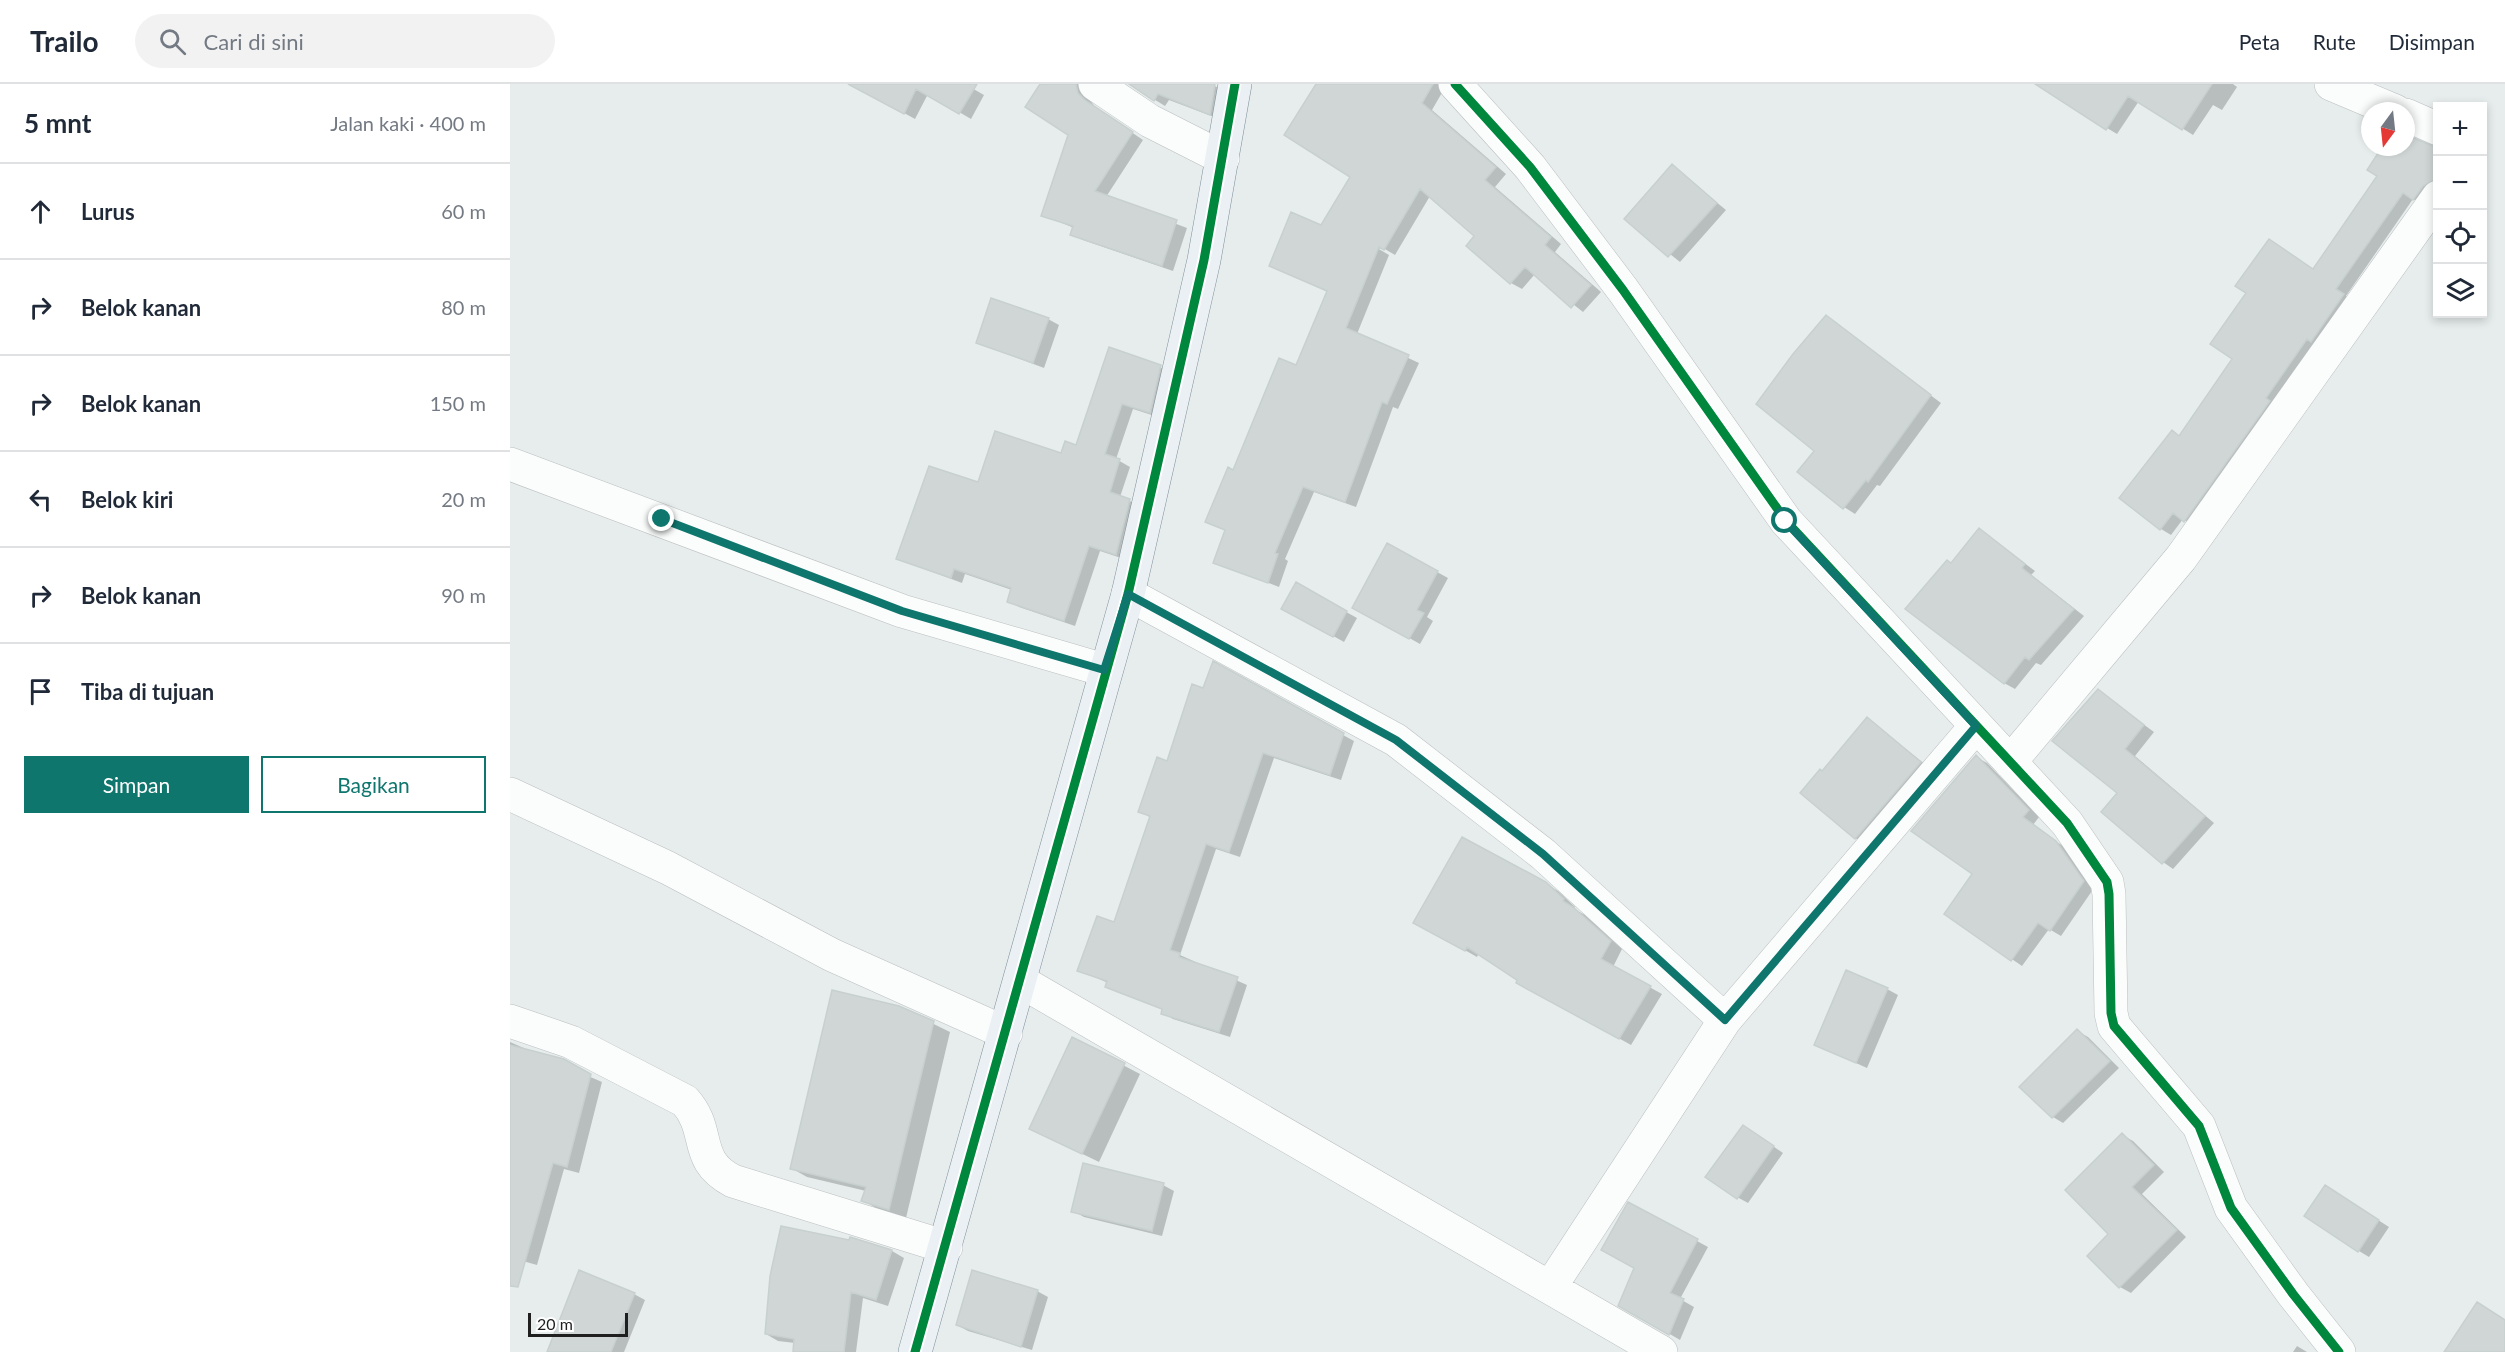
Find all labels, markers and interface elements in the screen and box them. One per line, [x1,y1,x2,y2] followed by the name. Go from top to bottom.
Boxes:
[135,14,555,68] search box
[30,24,99,58] text: Trailo
[156,25,189,58] icon: search
[204,28,304,55] text: Cari di sini
[2239,29,2280,54] text: Peta
[2313,29,2356,54] text: Rute
[2389,29,2475,54] text: Disimpan
[2361,102,2415,156] north arrow
[2433,102,2487,318] map controls
[2433,102,2487,156] button: +
[24,107,91,139] text: 5 mnt
[330,111,486,135] text: Jalan kaki · 400 m
[2433,156,2487,210] button: −
[24,195,57,228] icon: ahead
[81,198,135,225] text: Lurus
[441,199,486,223] text: 60 m
[2433,210,2487,264] button: locate
[2433,264,2487,318] button: layers
[24,291,57,324] icon: right
[81,294,201,321] text: Belok kanan
[441,295,486,319] text: 80 m
[24,387,57,420] icon: right
[81,390,201,417] text: Belok kanan
[430,391,486,415] text: 150 m
[24,483,57,516] icon: left
[81,486,173,513] text: Belok kiri
[441,487,486,511] text: 20 m
[648,505,674,531] route end
[1771,507,1797,533] route start
[24,579,57,612] icon: right
[81,582,201,609] text: Belok kanan
[441,583,486,607] text: 90 m
[24,675,57,708] icon: arrive
[81,678,214,705] text: Tiba di tujuan
[24,756,249,813] button: Simpan
[261,756,486,813] button: Bagikan
[528,1310,628,1338] scale bar
[537,1314,573,1333] text: 20 m

